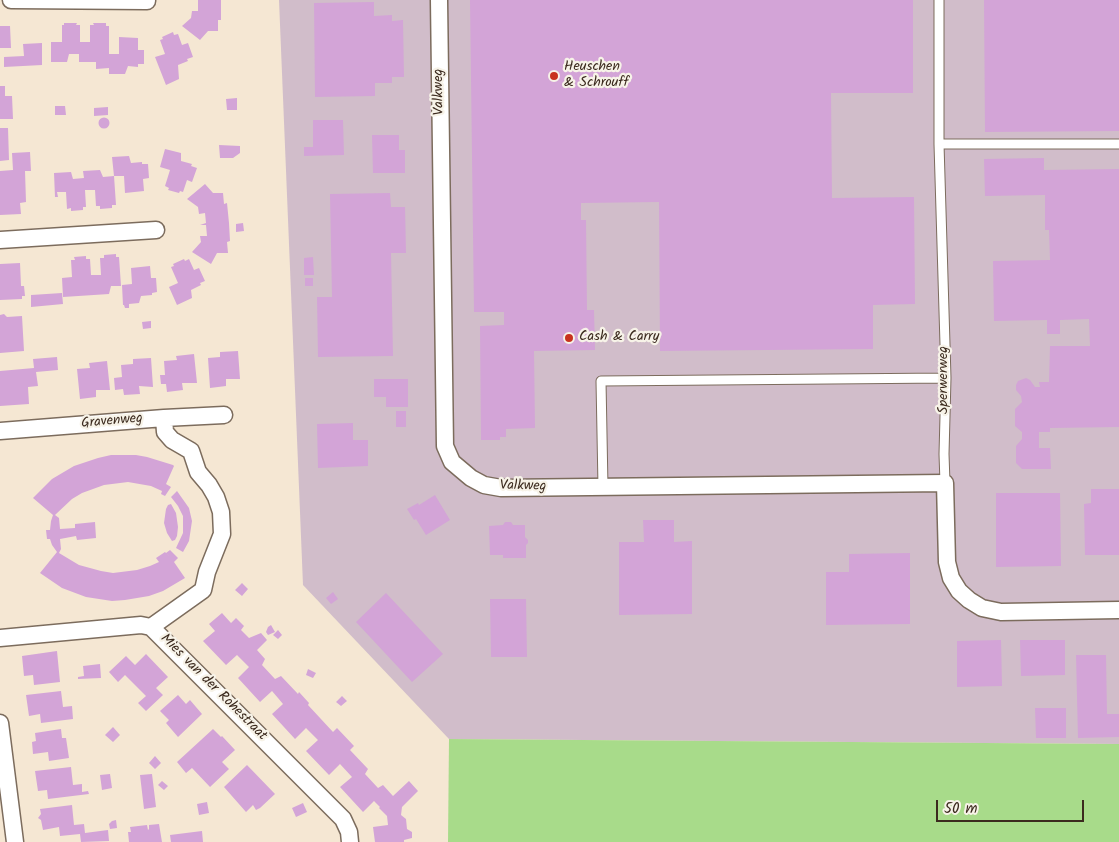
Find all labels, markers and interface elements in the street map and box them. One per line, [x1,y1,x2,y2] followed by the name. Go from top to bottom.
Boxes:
[564,60,629,92] place label: Heuschen & Schrouff
[431,69,449,115] street label: Valkweg
[548,70,560,82] marker: Heuschen & Schrouff
[579,330,659,346] place label: Cash & Carry
[563,332,575,344] marker: Cash & Carry
[937,346,953,414] street label: Sperwerweg
[80,411,144,433] street label: Gravenweg
[500,478,546,496] street label: Valkweg
[156,631,270,745] street label: Mies van der Rohestraat
[939,790,1086,822] scale bar
[944,797,978,821] text: 50 m

